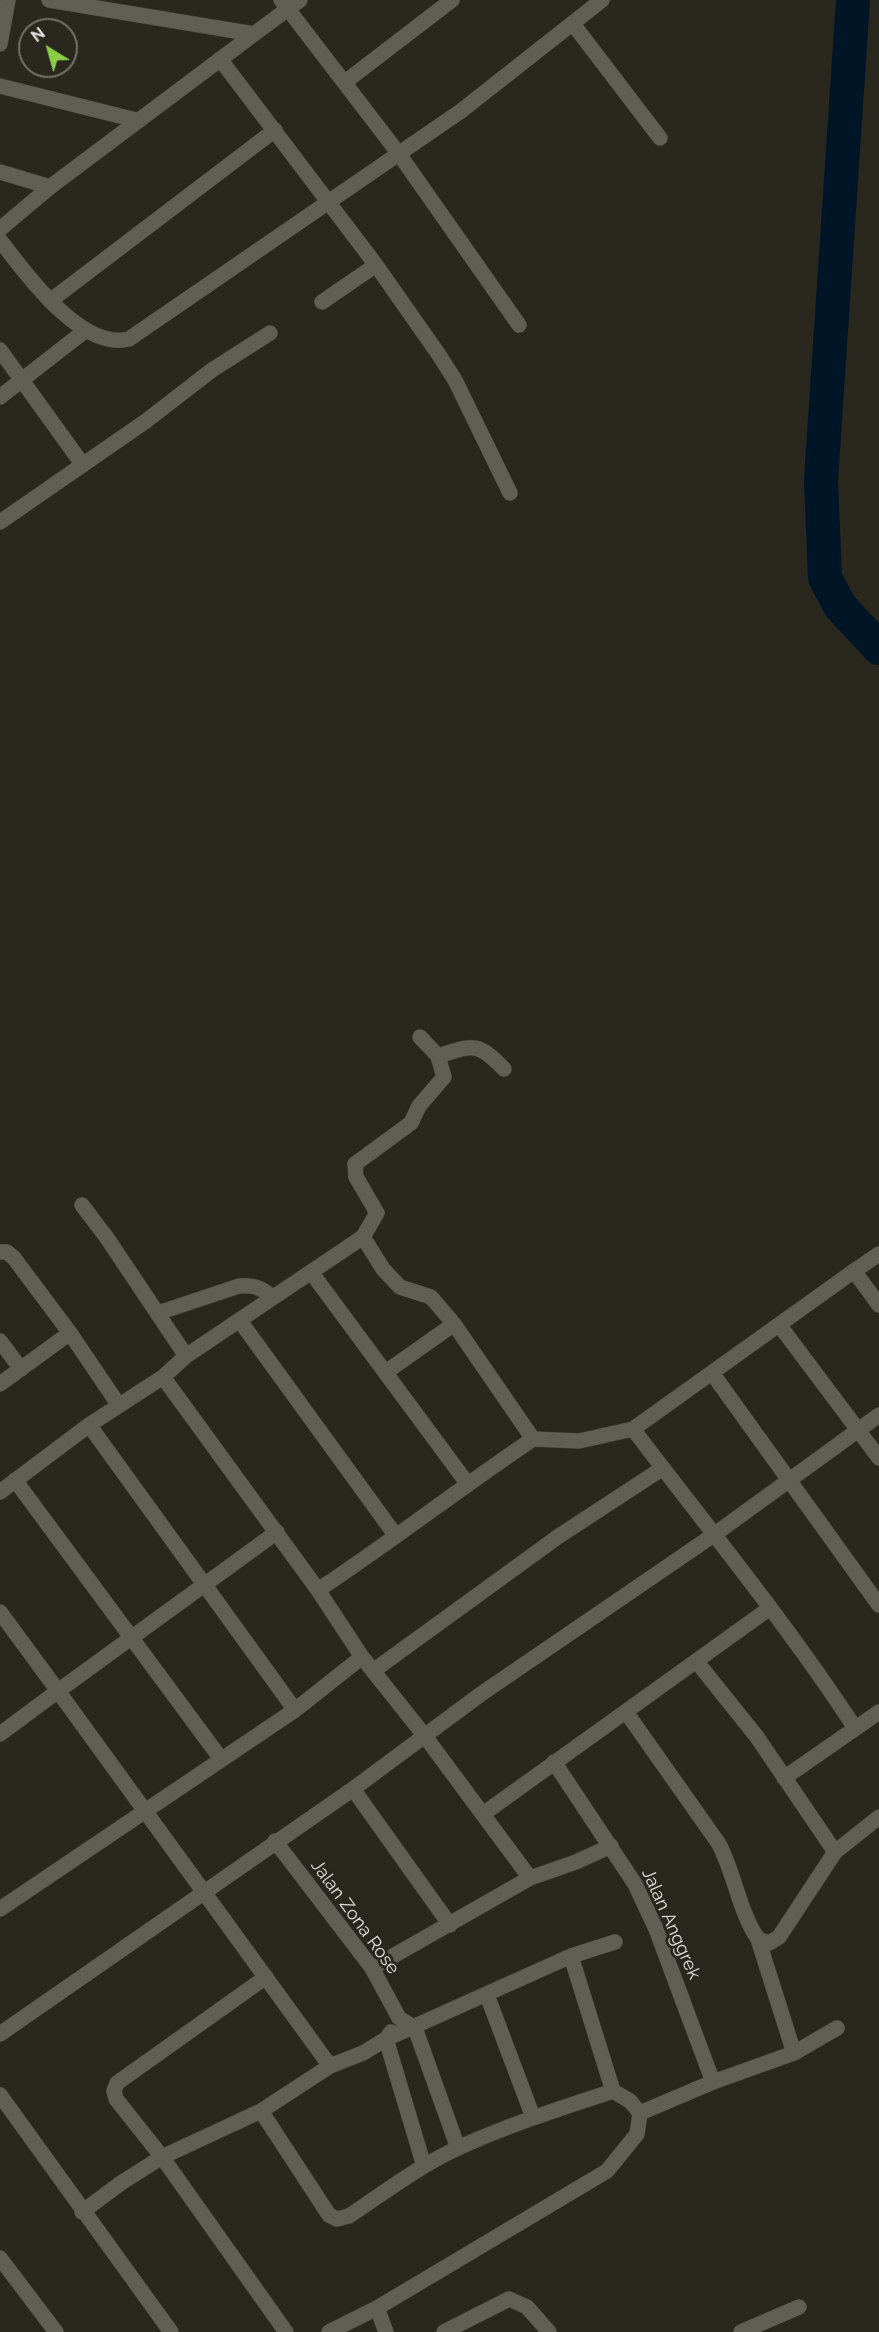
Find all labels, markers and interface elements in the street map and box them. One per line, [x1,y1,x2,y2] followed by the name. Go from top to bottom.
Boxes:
[18,18,78,78] north arrow
[27,24,49,46] text: N
[306,1856,404,1978] street label: Jalan Zona Rose
[637,1865,705,1983] street label: Jalan Anggrek

